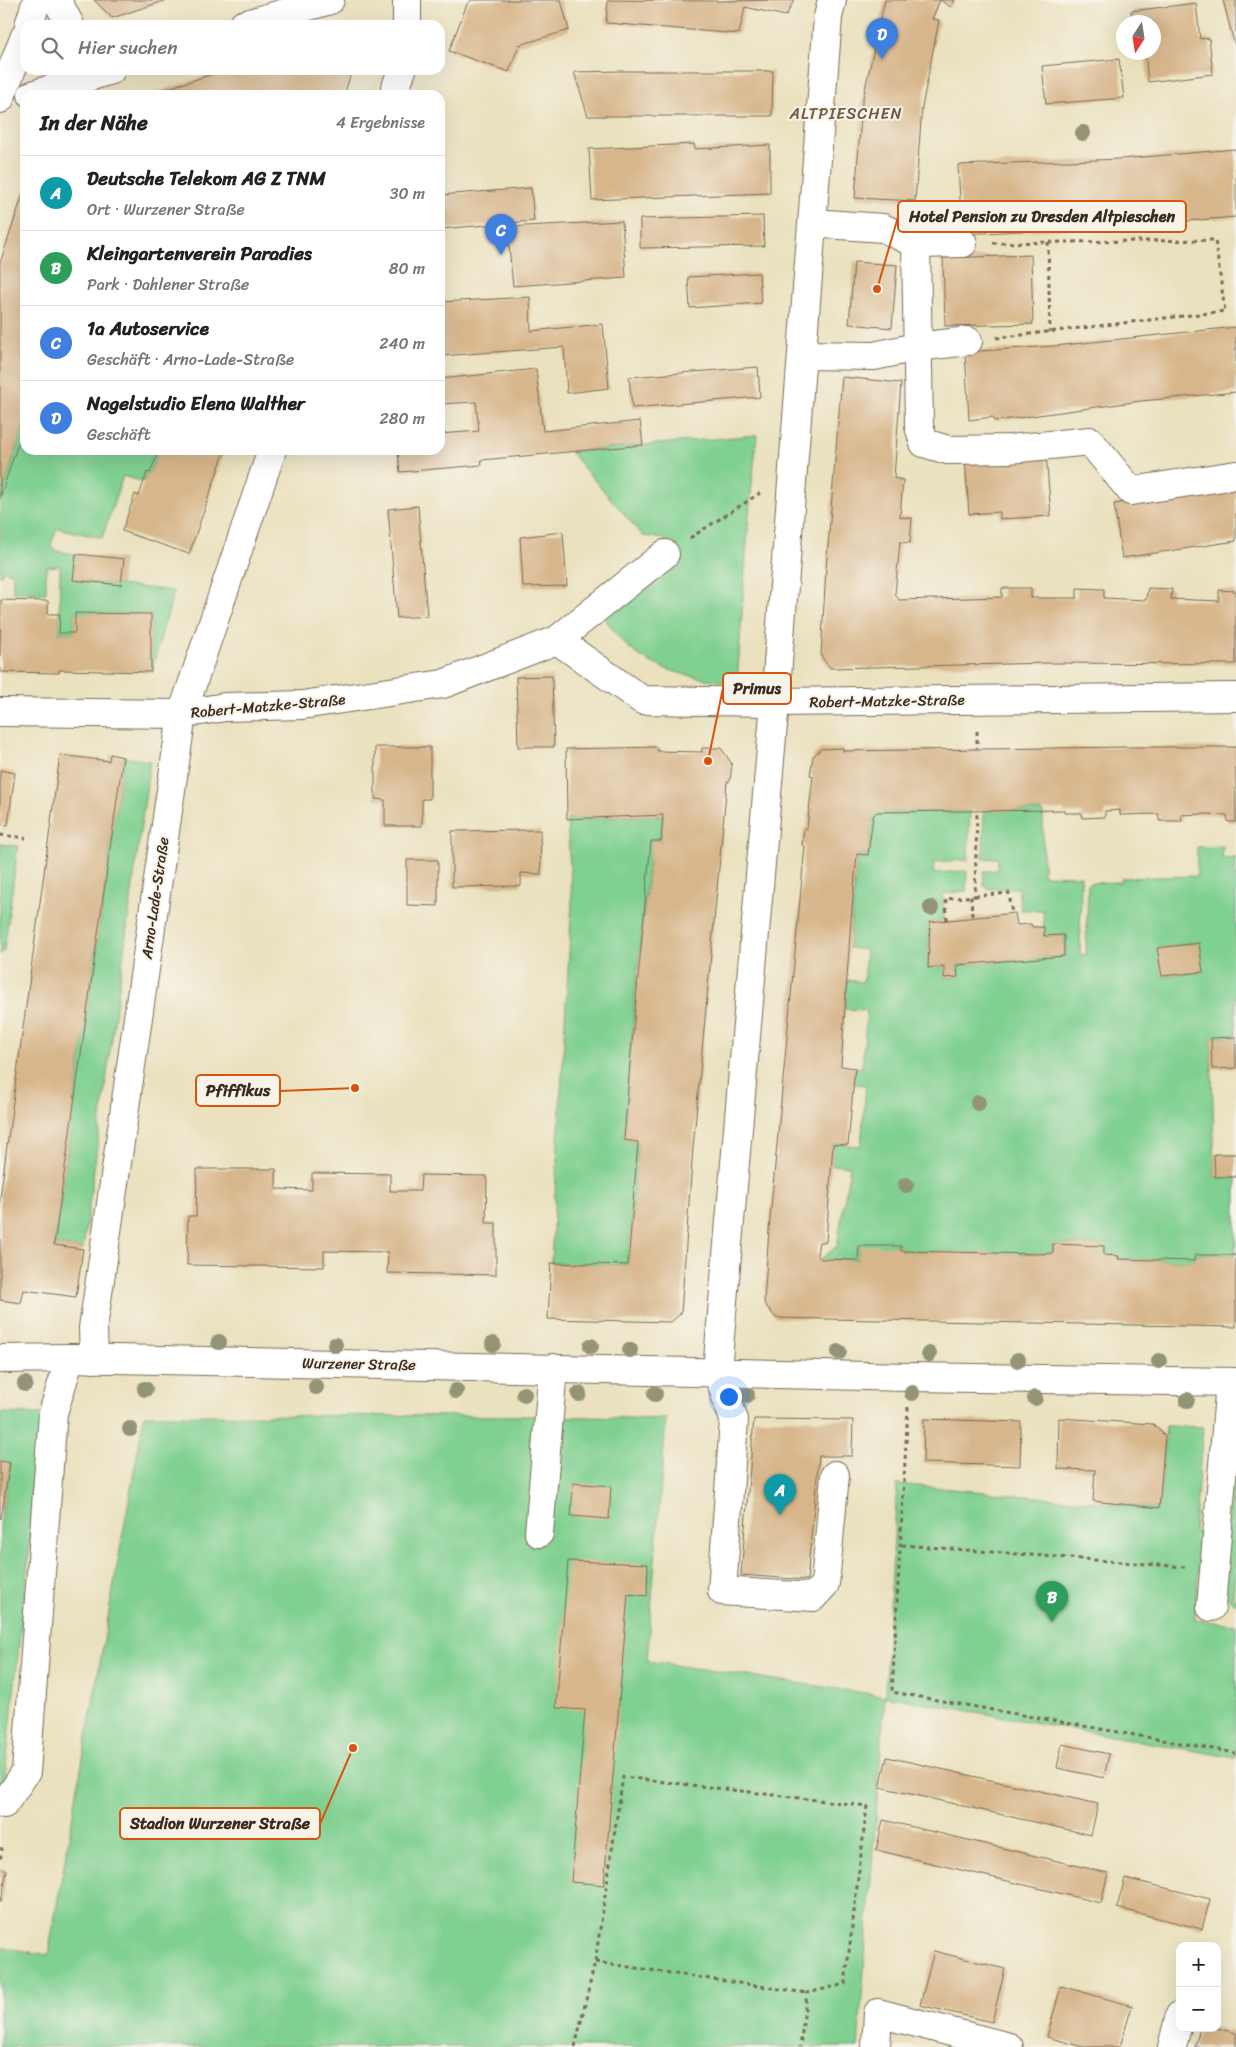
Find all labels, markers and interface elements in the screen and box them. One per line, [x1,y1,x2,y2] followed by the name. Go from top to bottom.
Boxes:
[1116,15,1161,60] north arrow
[866,18,898,59] pin: D
[20,20,445,75] search box
[78,31,178,64] text: Hier suchen
[38,34,66,62] icon: search
[788,99,903,128] district label: ALTPIESCHEN
[40,104,148,142] text: In der Nähe
[336,108,425,137] text: 4 Ergebnisse
[87,162,326,195] text: Deutsche Telekom AG Z TNM
[51,179,61,208] text: A
[390,179,425,208] text: 30 m
[87,195,245,224] text: Ort · Wurzener Straße
[898,201,1186,232] callout: Hotel Pension zu Dresden Altpieschen
[908,202,1175,231] text: Hotel Pension zu Dresden Altpieschen
[485,214,517,255] pin: C
[87,237,312,270] text: Kleingartenverein Paradies
[51,254,61,283] text: B
[389,254,425,283] text: 80 m
[87,270,249,299] text: Park · Dahlener Straße
[87,312,209,345] text: 1a Autoservice
[51,329,61,358] text: C
[379,329,425,358] text: 240 m
[87,345,294,374] text: Geschäft · Arno-Lade-Straße
[87,387,305,420] text: Nagelstudio Elena Walther
[51,404,61,433] text: D
[380,404,425,433] text: 280 m
[87,420,150,449] text: Geschäft
[723,673,791,704] callout: Primus
[733,674,781,703] text: Primus
[190,686,346,726] street label: Robert-Matzke-Straße
[809,687,965,715] street label: Robert-Matzke-Straße
[133,835,176,962] street label: Arno-Lade-Straße
[196,1075,280,1106] callout: Pfiffikus
[206,1076,271,1105] text: Pfiffikus
[302,1350,416,1378] street label: Wurzener Straße
[716,1384,742,1410] your location
[764,1474,796,1515] pin: A
[1036,1581,1068,1622] pin: B
[120,1808,320,1839] callout: Stadion Wurzener Straße
[129,1809,311,1838] text: Stadion Wurzener Straße
[1176,1942,1221,2032] map controls
[1176,1942,1221,1987] button: +
[1176,1987,1221,2032] button: −

